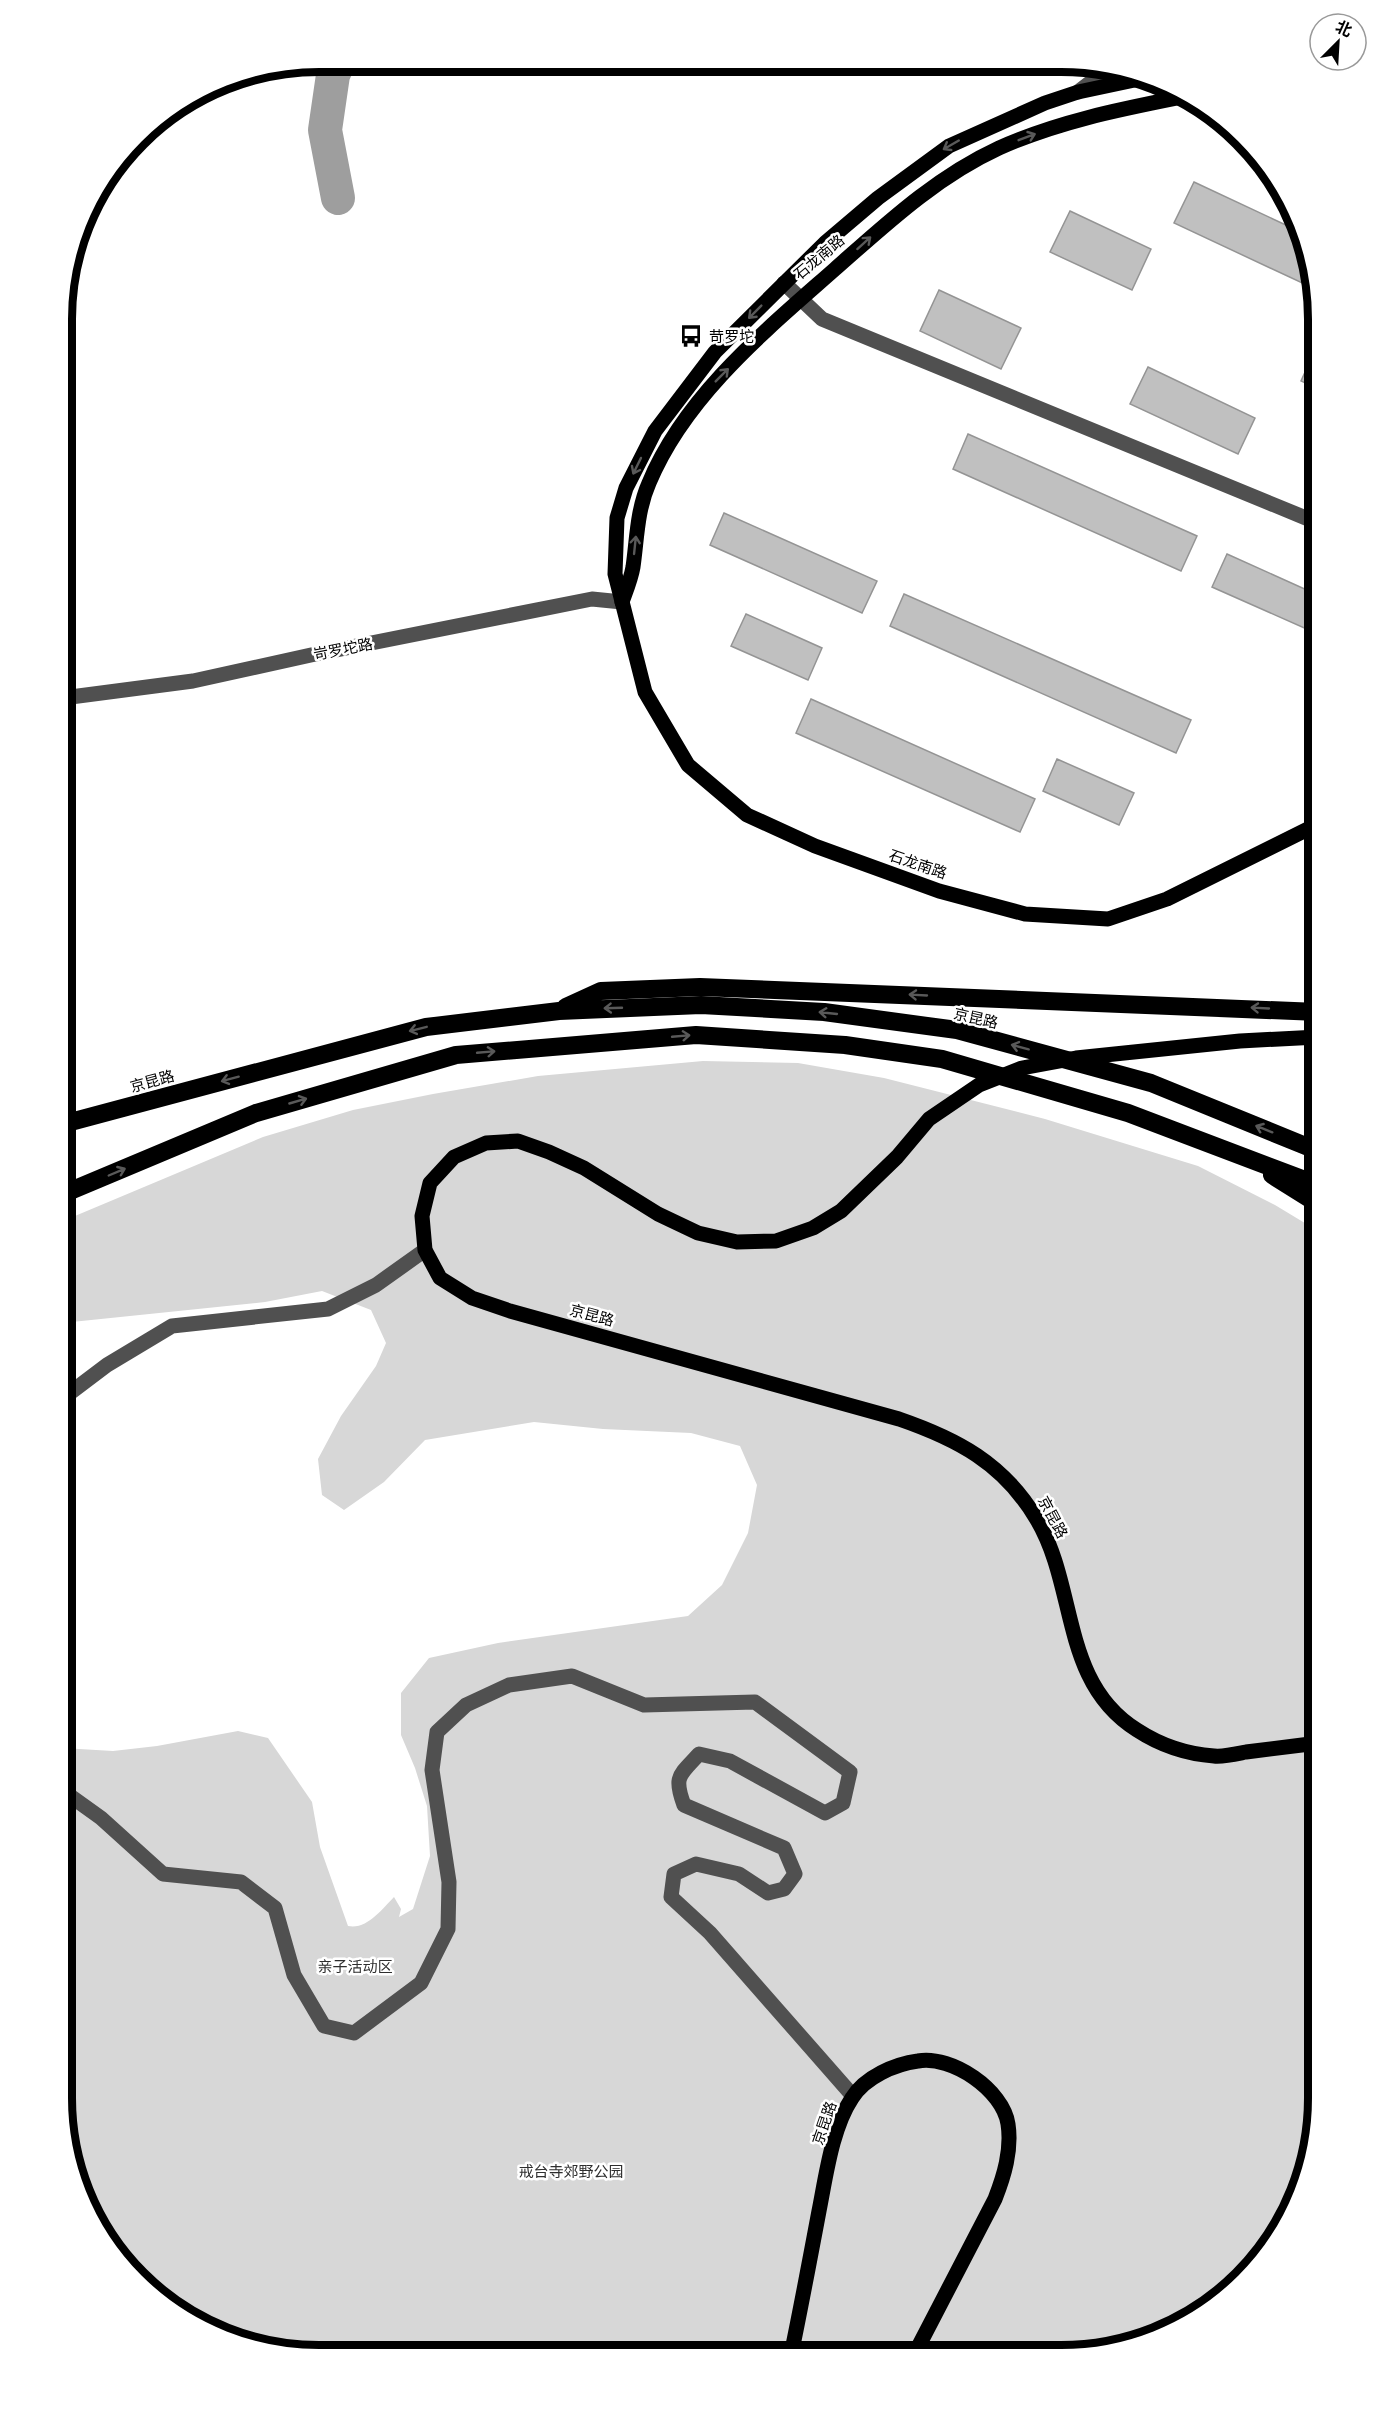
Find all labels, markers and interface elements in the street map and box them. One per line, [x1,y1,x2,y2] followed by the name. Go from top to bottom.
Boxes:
[1308,12,1368,72] north arrow
[1333,16,1355,41] text: 北
[1017,130,1035,141] one-way arrow
[943,139,960,151] one-way arrow
[790,230,848,284] street label: 石龙南路
[857,235,872,250] one-way arrow
[747,304,762,319] one-way arrow
[678,323,704,349] bus stop icon: 苛罗坨
[709,327,754,346] place label: 苛罗坨
[714,368,729,383] one-way arrow
[630,456,642,474] one-way arrow
[630,536,641,556] one-way arrow
[312,634,374,664] street label: 岢罗坨路
[887,845,949,883] street label: 石龙南路
[909,989,929,1000] one-way arrow
[1250,1002,1270,1013] one-way arrow
[603,1003,623,1014] one-way arrow
[952,1004,1000,1032] street label: 京昆路
[819,1007,839,1018] one-way arrow
[409,1024,428,1036] one-way arrow
[670,1030,690,1041] one-way arrow
[1011,1041,1030,1052] one-way arrow
[476,1046,496,1057] one-way arrow
[128,1066,176,1096] street label: 京昆路
[220,1074,239,1085] one-way arrow
[288,1095,307,1106] one-way arrow
[1255,1123,1274,1134] one-way arrow
[107,1166,125,1177] one-way arrow
[568,1300,616,1330] street label: 京昆路
[1034,1493,1072,1541] street label: 京昆路
[317,1957,393,1976] park label: 亲子活动区
[808,2099,840,2147] street label: 京昆路
[518,2162,624,2181] park label: 戒台寺郊野公园

